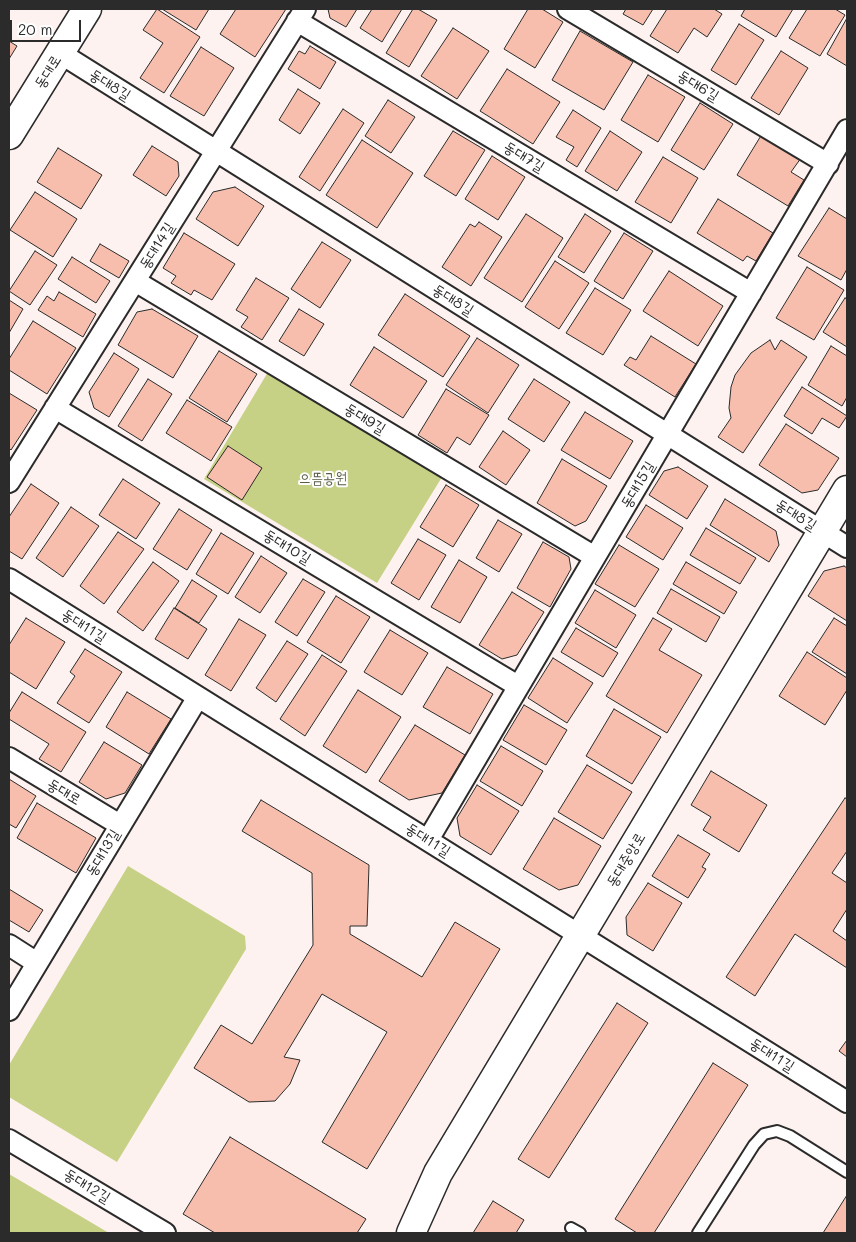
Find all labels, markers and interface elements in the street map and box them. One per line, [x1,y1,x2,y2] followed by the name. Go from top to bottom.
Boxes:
[12,10,84,42] scale bar
[18,19,52,39] text: 20 m
[31,52,65,92] street label: 동대로
[86,65,134,105] street label: 동대8길
[674,67,722,105] street label: 동대6길
[500,138,548,176] street label: 동대7길
[136,219,178,273] street label: 동대14길
[429,280,477,320] street label: 동대8길
[341,400,389,438] street label: 동대9길
[617,458,659,512] street label: 동대15길
[299,469,347,487] park label: 으뜸공원
[772,495,820,535] street label: 동대8길
[260,526,314,568] street label: 동대10길
[58,605,110,647] street label: 동대11길
[44,775,84,809] street label: 동대로
[402,819,454,861] street label: 동대11길
[82,826,124,880] street label: 동대13길
[603,829,649,891] street label: 동대중앙로
[746,1034,798,1076] street label: 동대11길
[60,1165,114,1207] street label: 동대12길

